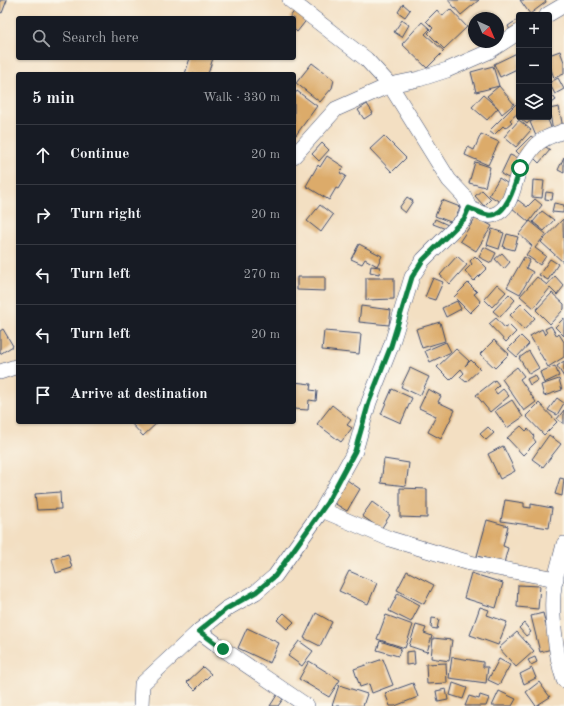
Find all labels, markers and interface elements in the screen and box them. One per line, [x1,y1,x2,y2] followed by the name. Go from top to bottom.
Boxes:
[468,12,504,48] north arrow
[516,12,552,120] map controls
[516,12,552,48] button: +
[16,16,296,60] search box
[30,27,52,49] icon: search
[62,31,139,46] text: Search here
[516,48,552,84] button: −
[516,84,552,120] button: layers
[32,90,75,107] text: 5 min
[203,91,280,104] text: Walk · 330 m
[32,144,54,166] icon: ahead
[70,147,129,162] text: Continue
[251,148,280,161] text: 20 m
[511,159,529,177] route start
[32,204,54,226] icon: right
[70,207,141,222] text: Turn right
[251,208,280,221] text: 20 m
[32,264,54,286] icon: left
[70,267,130,282] text: Turn left
[243,268,280,281] text: 270 m
[32,324,54,346] icon: left
[70,327,130,342] text: Turn left
[251,328,280,341] text: 20 m
[32,384,54,406] icon: arrive
[70,387,208,402] text: Arrive at destination
[214,640,232,658] route end

